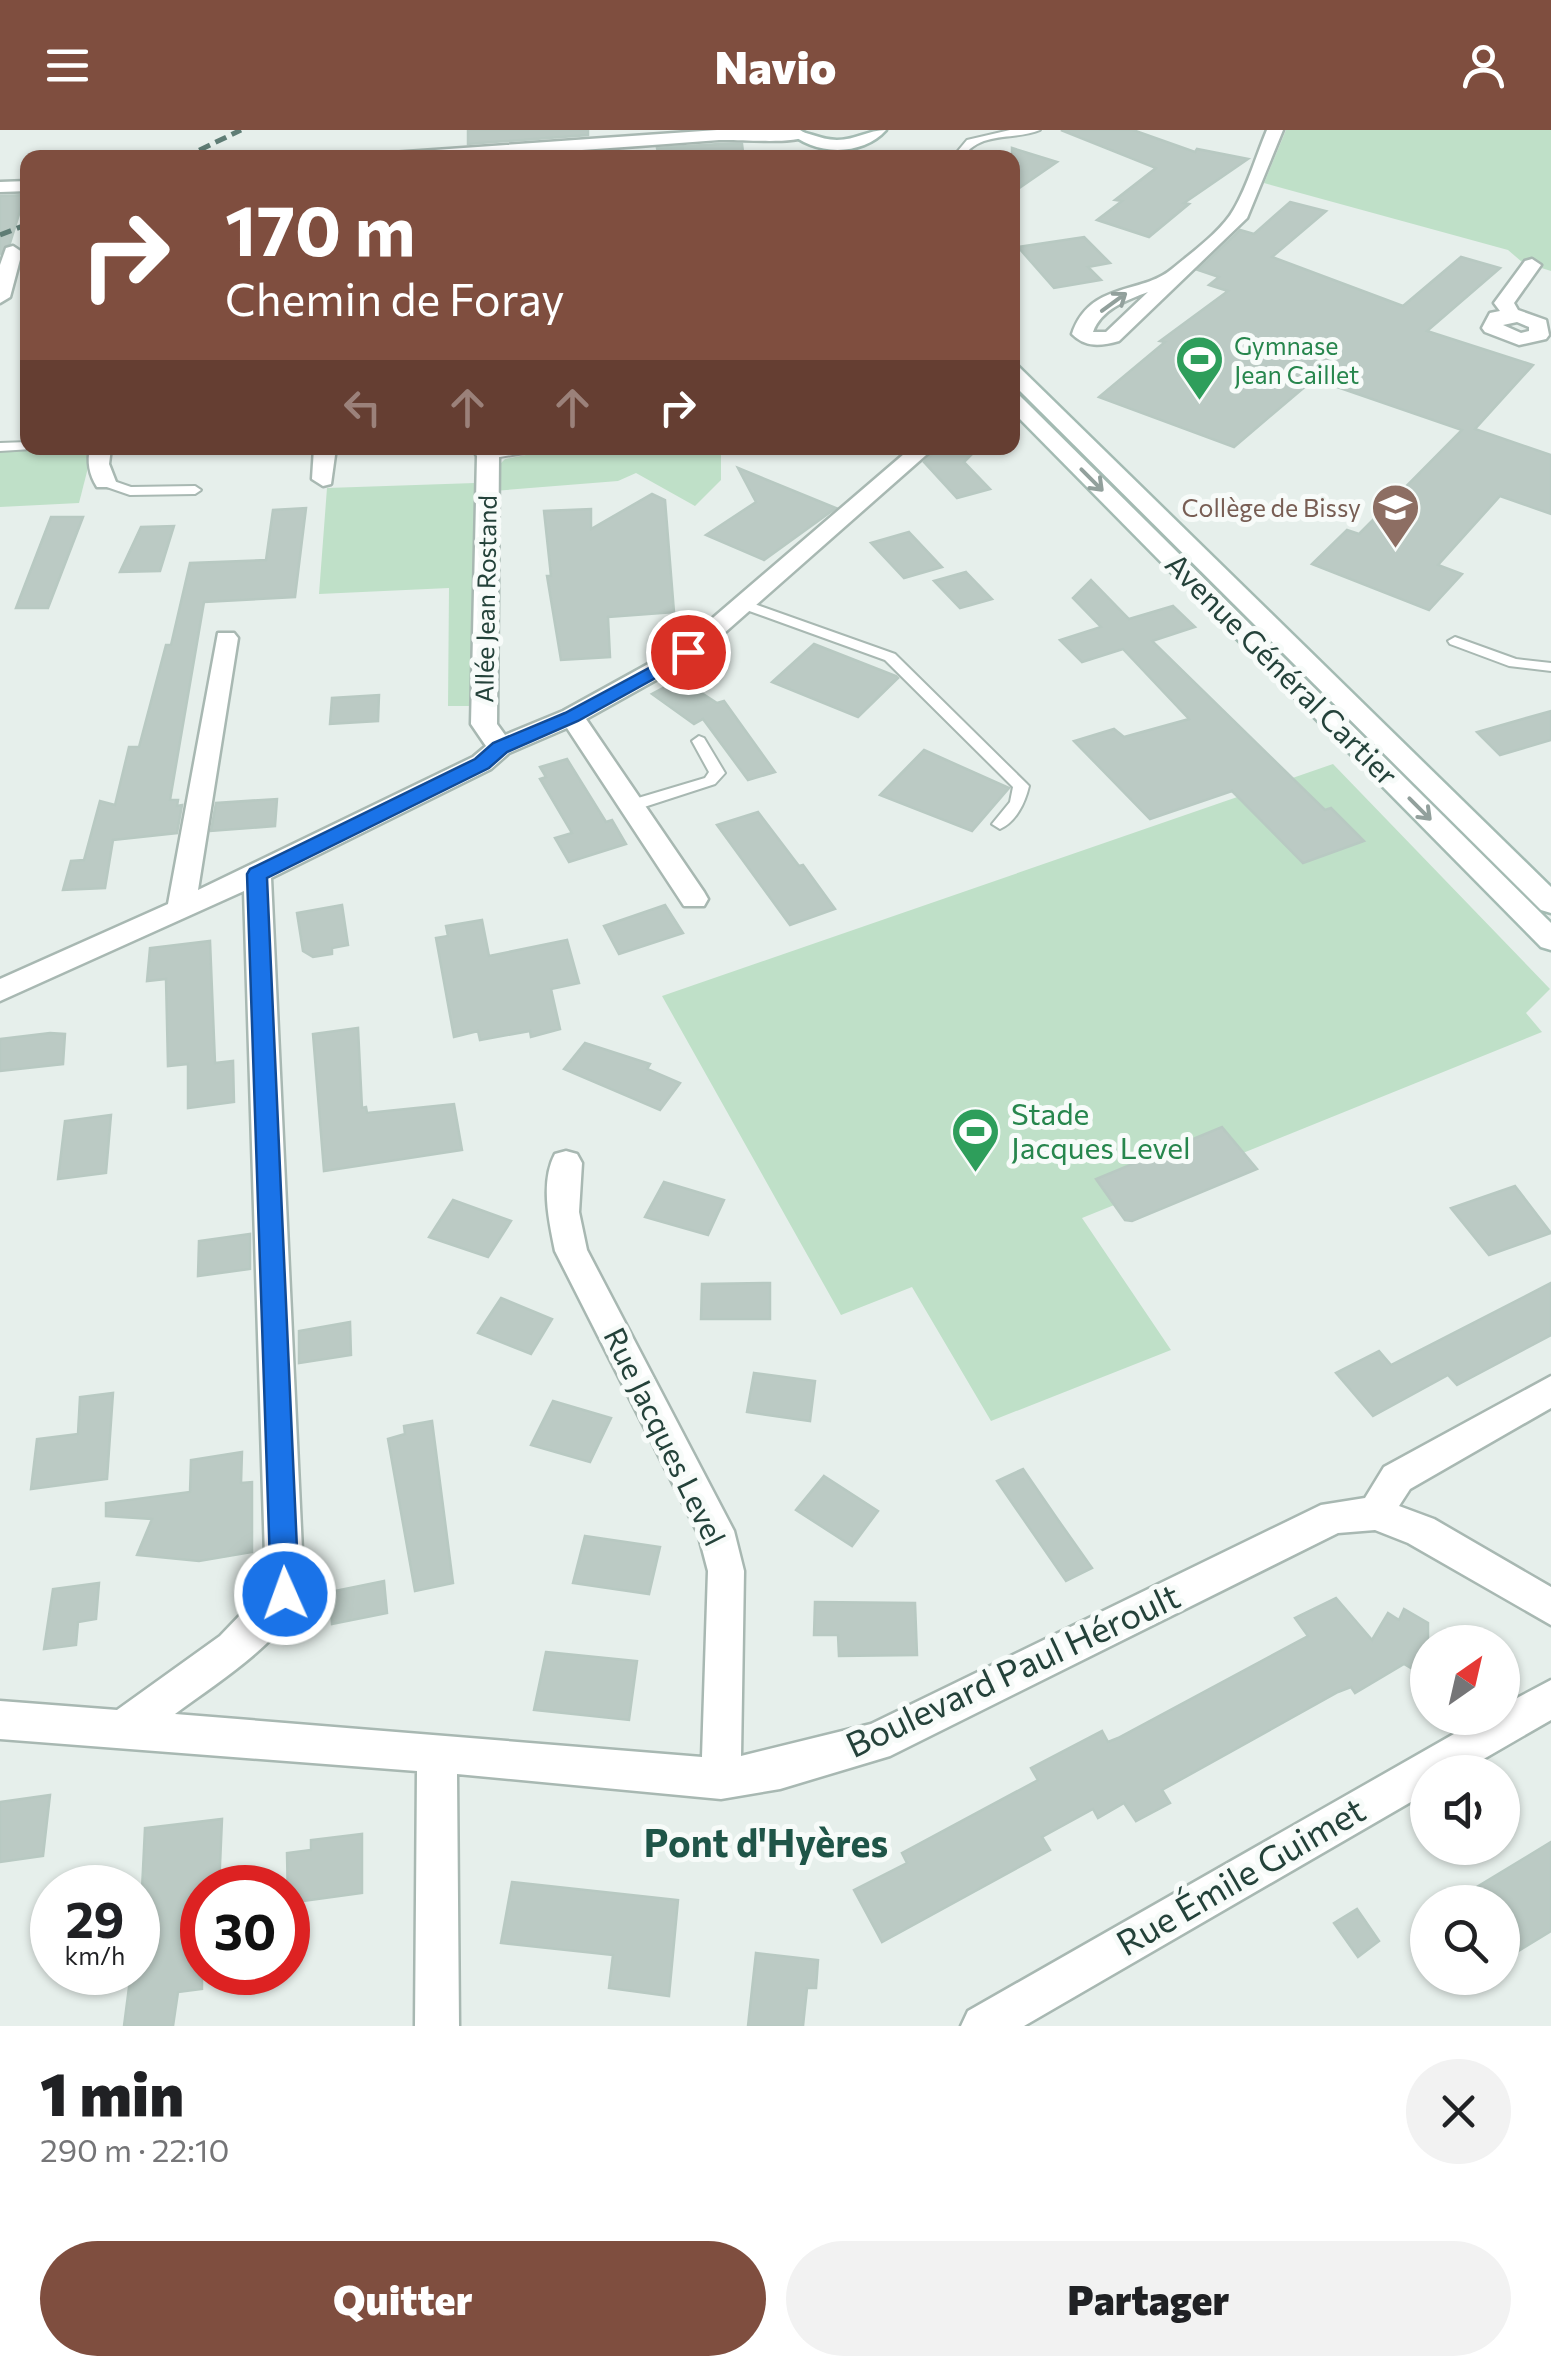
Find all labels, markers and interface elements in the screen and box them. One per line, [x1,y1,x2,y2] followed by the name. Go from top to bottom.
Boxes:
[40,38,95,93] icon: menu
[715,38,836,93] text: Navio
[1456,38,1511,93] icon: person
[225,185,416,270] text: 170 m
[60,190,190,320] icon: right
[225,270,564,325] text: Chemin de Foray
[1100,292,1127,313] one-way arrow
[1234,330,1359,389] place label: Gymnase Jean Caillet
[1173,334,1225,402] sports icon: Gymnase Jean Caillet
[335,380,390,435] icon: left
[440,380,495,435] icon: ahead
[545,380,600,435] icon: ahead
[650,380,705,435] icon: right
[1079,467,1103,491] one-way arrow
[1370,482,1422,550] school or university icon: Collège de Bissy
[1181,492,1361,522] place label: Collège de Bissy
[468,495,502,703] street label: Allée Jean Rostand
[1159,544,1407,792] street label: Avenue Général Cartier
[646,610,731,695] pin
[661,625,716,680] icon: arrive
[1408,797,1432,821] one-way arrow
[1011,1094,1191,1165] place label: Stade Jacques Level
[950,1106,1002,1174] sports icon: Stade Jacques Level
[597,1321,735,1551] street label: Rue Jacques Level
[233,1542,337,1646] position arrow
[838,1572,1186,1765] street label: Boulevard Paul Héroult
[1410,1625,1520,1735] north arrow
[1410,1625,1520,1995] map controls
[1410,1755,1520,1865] button: sound
[1108,1786,1372,1963] street label: Rue Émile Guimet
[644,1818,888,1865] district label: Pont d'Hyères
[180,1865,310,1995] speed limit sign: 30
[1410,1885,1520,1995] button: search
[65,1887,124,1948] text: 29
[65,1940,125,1970] text: km/h
[40,2055,184,2128] text: 1 min
[1406,2059,1511,2164] button: close
[40,2129,229,2169] text: 290 m · 22:10
[40,2241,766,2356] button: Quitter
[786,2241,1511,2356] button: Partager

